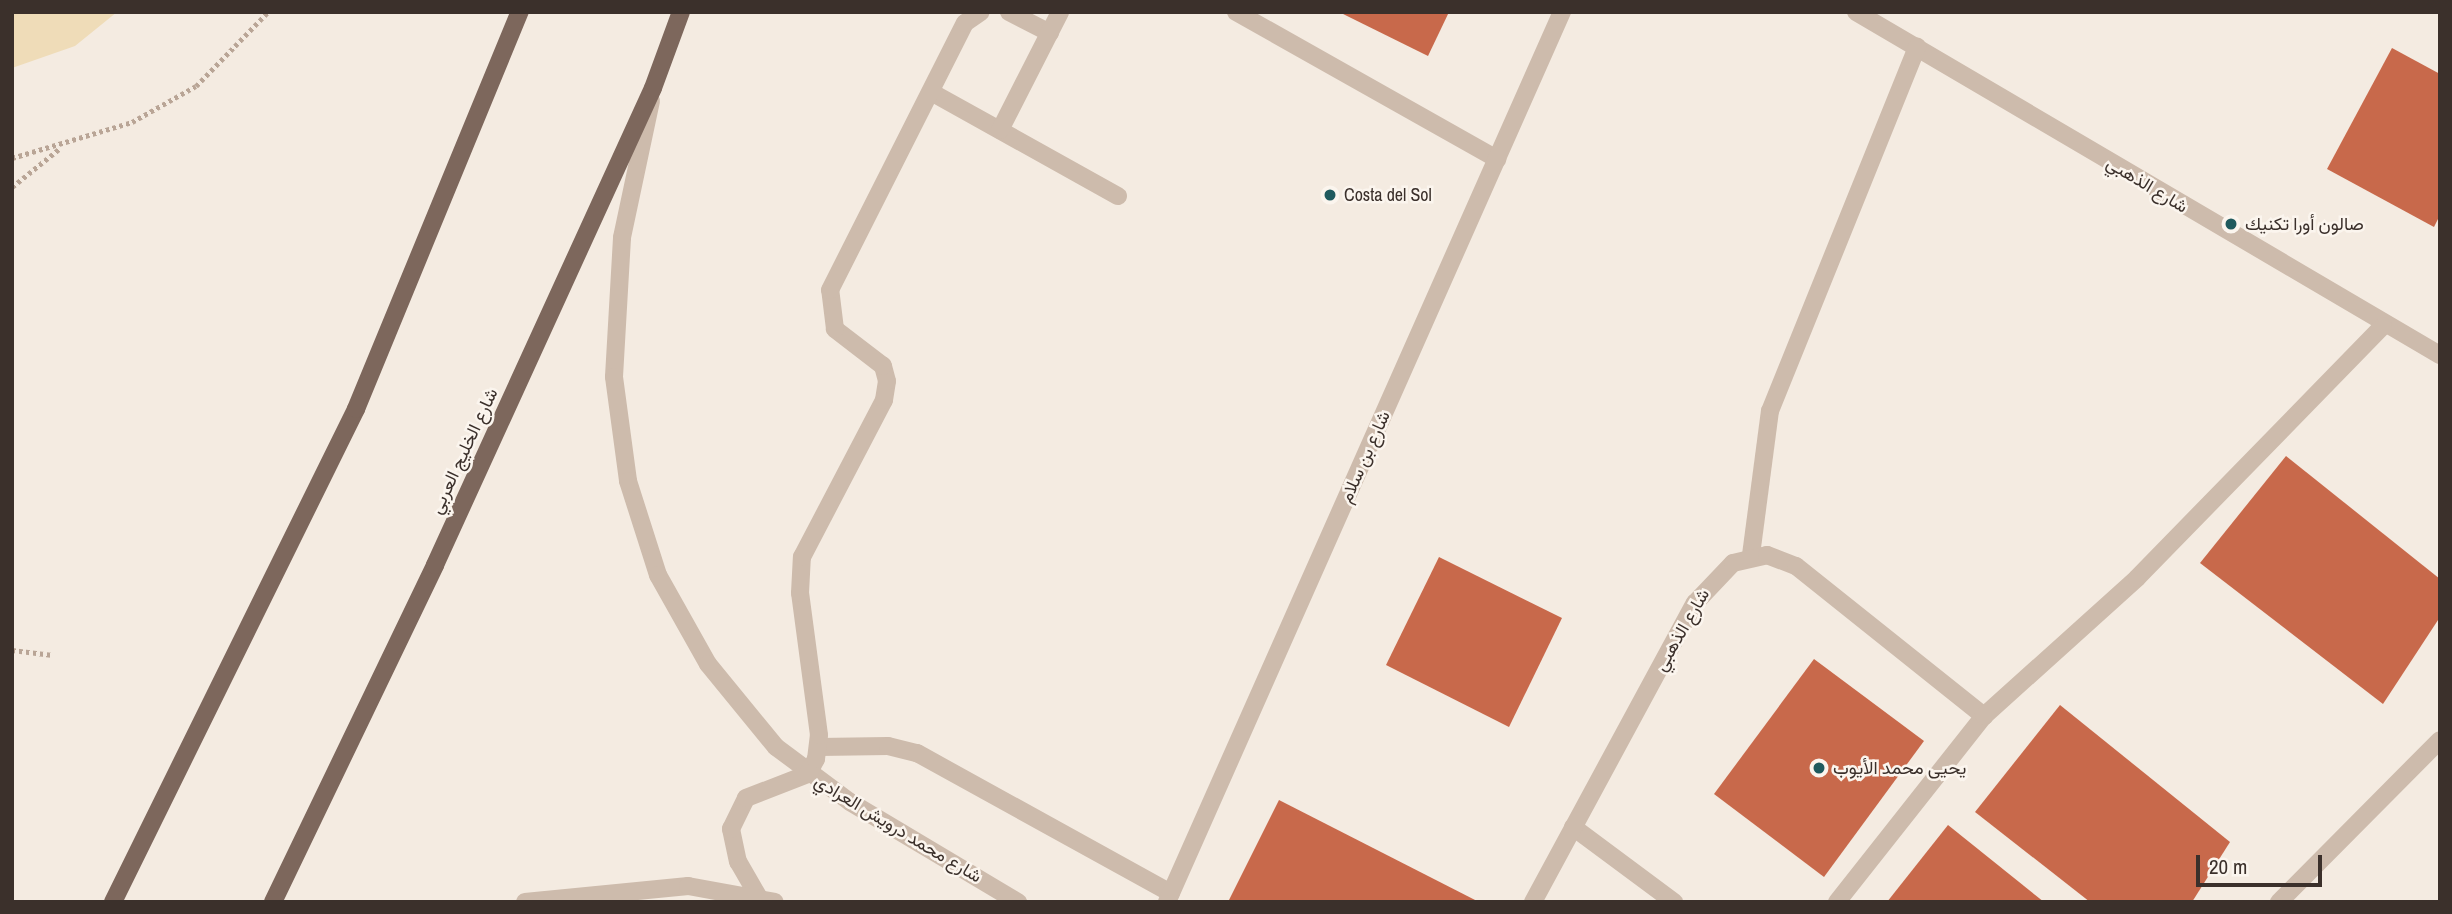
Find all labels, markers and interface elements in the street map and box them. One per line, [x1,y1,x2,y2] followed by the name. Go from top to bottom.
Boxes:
[2102,152,2192,218] street label: شارع الذهبي
[1344,184,1432,206] place label: Costa del Sol
[1322,187,1338,203] marker: Costa del Sol
[2245,213,2364,235] place label: صالون أورا تكنيك
[2223,216,2239,232] marker: صالون أورا تكنيك
[425,385,503,517] street label: شارع الخليج العربي
[1335,408,1395,506] street label: شارع بن سلام
[1650,585,1714,675] street label: شارع الذهبي
[1833,757,1966,779] place label: يحيى محمد الأيوب
[1811,760,1827,776] marker: يحيى محمد الأيوب
[810,770,986,888] street label: شارع محمد درويش العرادي
[2200,841,2326,885] scale bar
[2209,852,2247,881] text: 20 m

